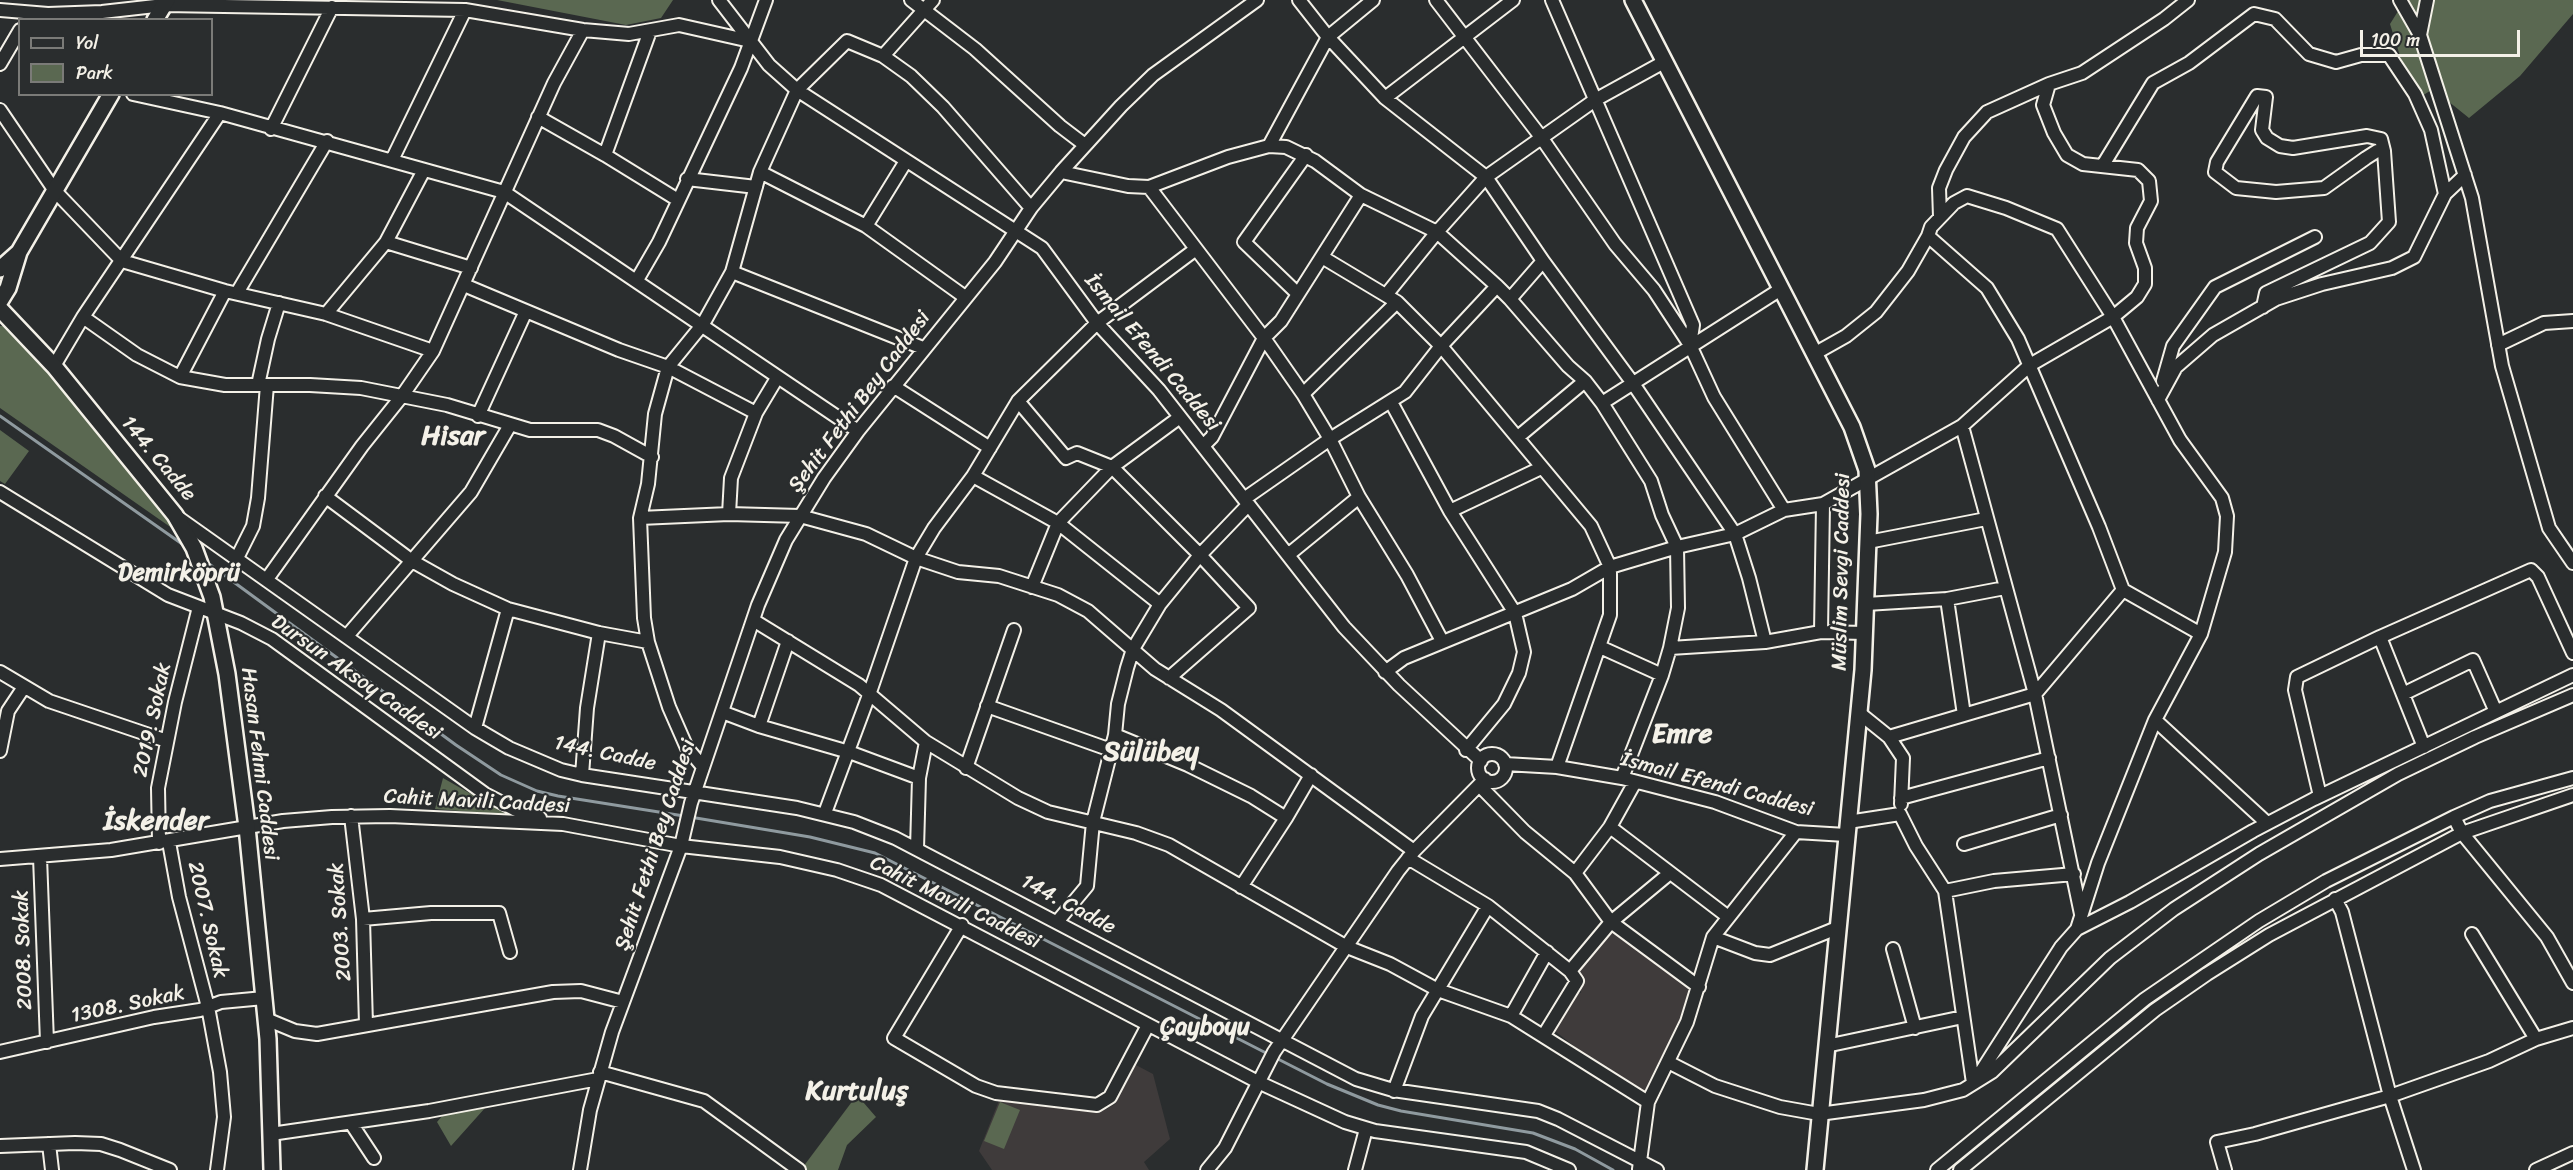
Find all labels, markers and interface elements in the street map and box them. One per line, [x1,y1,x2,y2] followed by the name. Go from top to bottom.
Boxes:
[18,18,213,96] legend
[2363,18,2524,56] scale bar
[2371,24,2420,56] text: 100 m
[76,27,98,59] text: Yol
[76,57,113,89] text: Park
[1079,269,1225,437] street label: İsmail Efendi Caddesi
[784,306,936,498] street label: Şehit Fethi Bey Caddesi
[115,411,201,507] street label: 144. Cadde
[421,421,485,453] district label: Hisar
[1828,473,1856,671] street label: Müslim Sevgi Caddesi
[118,560,240,588] district label: Demirköprü
[266,610,446,746] street label: Dursun Aksoy Caddesi
[129,661,177,779] street label: 2019. Sokak
[235,666,283,862] street label: Hasan Fehmi Caddesi
[1652,719,1712,751] district label: Emre
[552,731,658,777] street label: 144. Cadde
[610,736,702,954] street label: Şehit Fethi Bey Caddesi
[1103,737,1199,769] district label: Sülübey
[1618,747,1816,823] street label: İsmail Efendi Caddesi
[383,785,571,819] street label: Cahit Mavili Caddesi
[103,806,209,838] district label: İskender
[866,851,1044,955] street label: Cahit Mavili Caddesi
[181,859,233,981] street label: 2007. Sokak
[324,862,358,982] street label: 2003. Sokak
[1016,870,1120,940] street label: 144. Cadde
[9,890,39,1010] street label: 2008. Sokak
[69,981,187,1029] street label: 1308. Sokak
[1160,1014,1250,1042] district label: Çayboyu
[806,1076,908,1108] district label: Kurtuluş

